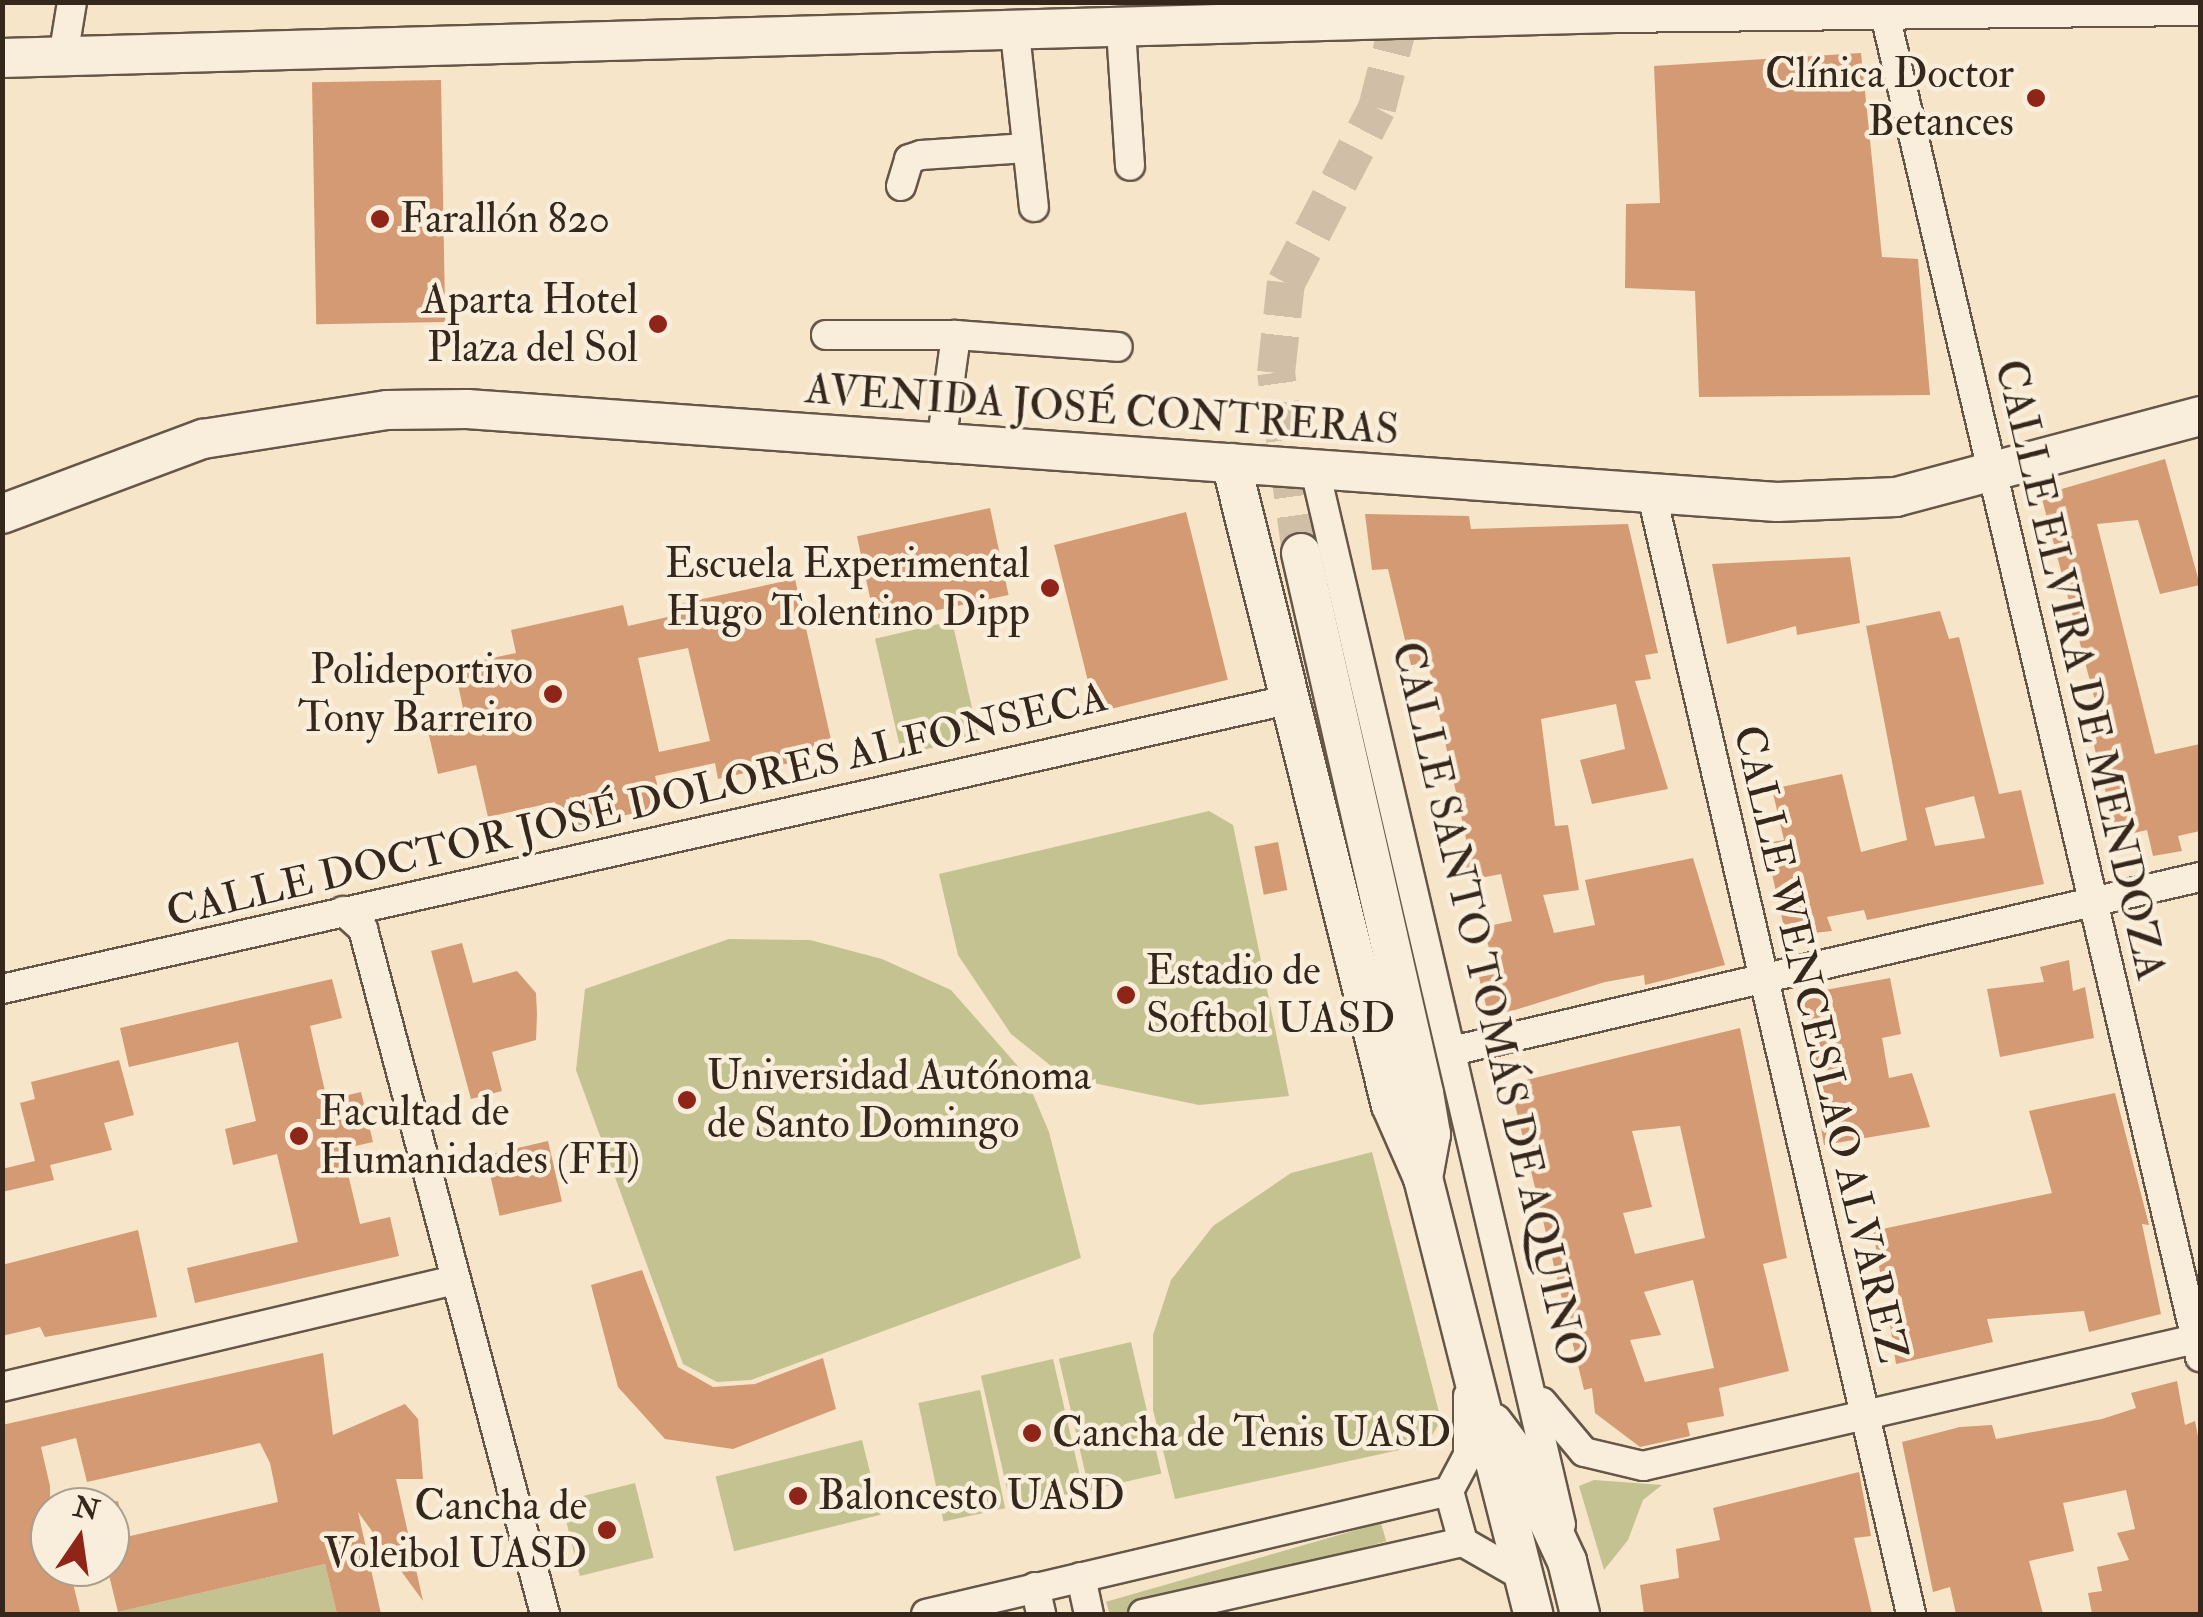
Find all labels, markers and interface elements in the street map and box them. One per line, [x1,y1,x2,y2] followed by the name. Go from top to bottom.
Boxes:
[1765,49,2014,148] place label: Clínica Doctor Betances
[2023,85,2049,111] marker: Clínica Doctor Betances
[400,194,610,244] place label: Farallón 820
[369,208,391,230] marker: Farallón 820
[421,275,638,374] place label: Aparta Hotel Plaza del Sol
[647,313,669,335] marker: Aparta Hotel Plaza del Sol
[1984,355,2176,985] street label: CALLE ELVIRA DE MENDOZA
[804,364,1400,456] street label: AVENIDA JOSÉ CONTRERAS
[665,539,1030,638] place label: Escuela Experimental Hugo Tolentino Dipp
[1039,577,1061,599] marker: Escuela Experimental Hugo Tolentino Dipp
[1381,637,1597,1371] street label: CALLE SANTO TOMÁS DE AQUINO
[298,645,533,744] place label: Polideportivo Tony Barreiro
[162,672,1112,938] street label: CALLE DOCTOR JOSÉ DOLORES ALFONSECA
[542,683,564,705] marker: Polideportivo Tony Barreiro
[1722,721,1918,1367] street label: CALLE WENCESLAO ALVAREZ
[1146,946,1395,1044] place label: Estadio de Softbol UASD
[1115,984,1137,1006] marker: Estadio de Softbol UASD
[707,1051,1091,1150] place label: Universidad Autónoma de Santo Domingo
[319,1087,640,1186] place label: Facultad de Humanidades (FH)
[676,1089,698,1111] marker: Universidad Autónoma de Santo Domingo
[288,1125,310,1147] marker: Facultad de Humanidades (FH)
[1052,1408,1451,1458] place label: Cancha de Tenis UASD
[1021,1422,1043,1444] marker: Cancha de Tenis UASD
[818,1471,1125,1521] place label: Baloncesto UASD
[323,1481,587,1580] place label: Cancha de Voleibol UASD
[787,1485,809,1507] marker: Baloncesto UASD
[30,1487,130,1587] north arrow
[70,1489,103,1529] text: N
[596,1519,618,1541] marker: Cancha de Voleibol UASD

